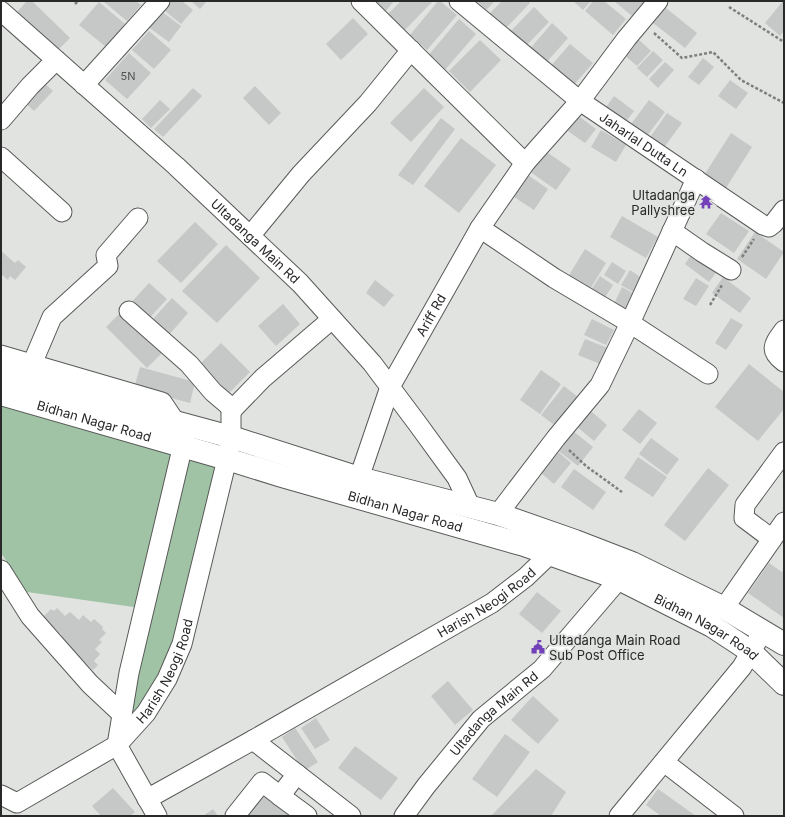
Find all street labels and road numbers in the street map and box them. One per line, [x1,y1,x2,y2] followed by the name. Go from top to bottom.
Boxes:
[596,109,691,180] street label: Jaharlal Dutta Ln
[208,195,303,287] street label: Ultadanga Main Rd
[412,291,449,339] street label: Ariff Rd
[35,397,153,445] street label: Bidhan Nagar Road
[346,487,464,535] street label: Bidhan Nagar Road
[434,564,539,641] street label: Harish Neogi Road
[652,590,762,663] street label: Bidhan Nagar Road
[133,617,196,727] street label: Harish Neogi Road
[446,668,541,759] street label: Ultadanga Main Rd

